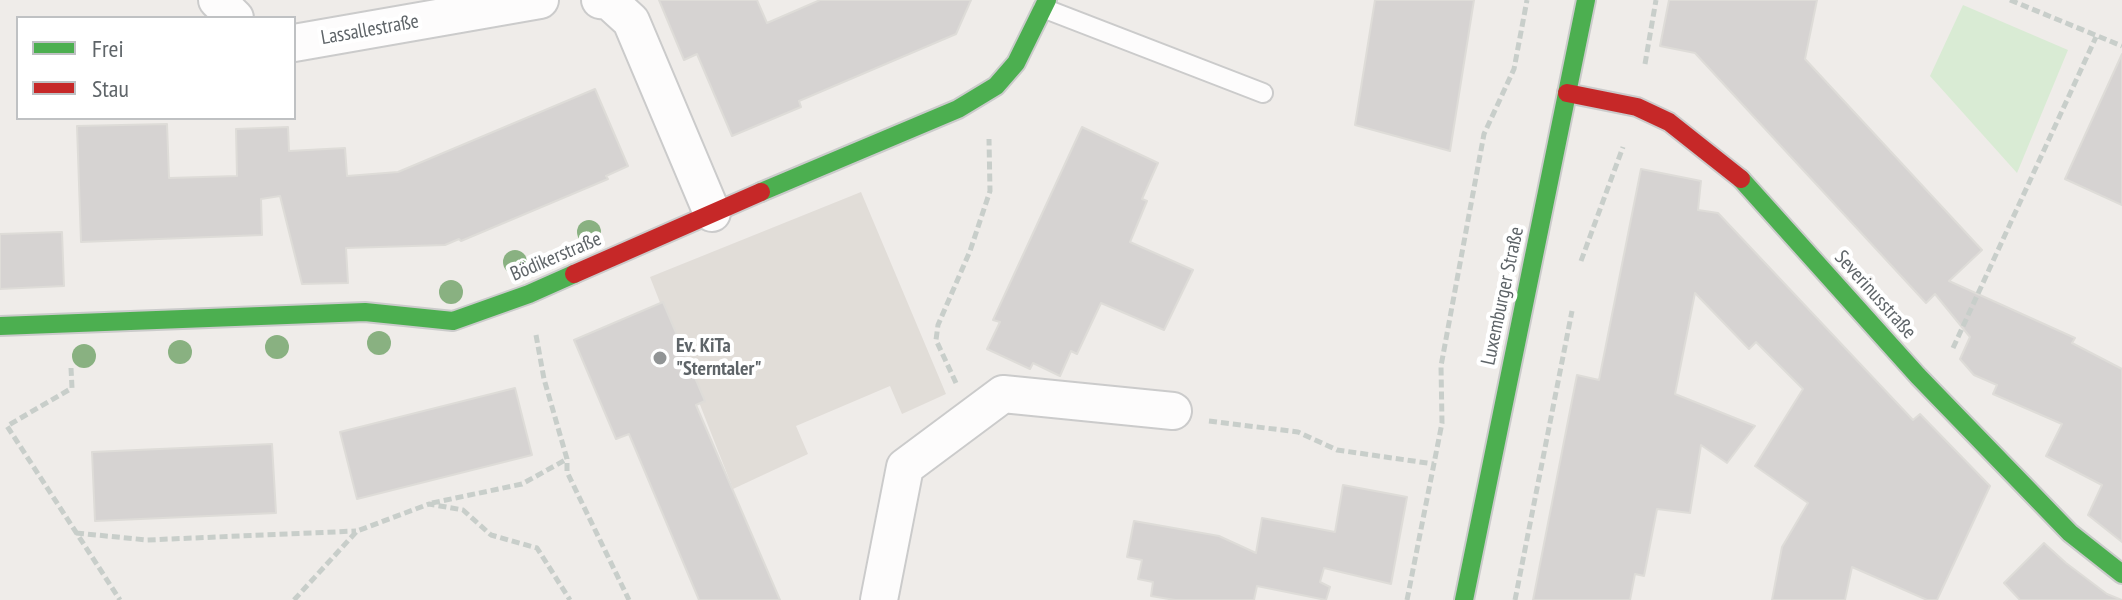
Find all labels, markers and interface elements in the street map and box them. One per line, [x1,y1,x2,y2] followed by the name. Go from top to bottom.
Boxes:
[319,10,421,50] street label: Lassallestraße
[16,16,296,120] legend
[92,33,124,64] text: Frei
[92,73,129,104] text: Stau
[1477,225,1529,367] street label: Luxemburger Straße
[507,227,605,287] street label: Bödikerstraße
[1829,246,1921,344] street label: Severinusstraße
[676,334,761,381] place label: Ev. KiTa "Sterntaler"
[651,349,669,367] marker: Ev. KiTa "Sterntaler"

